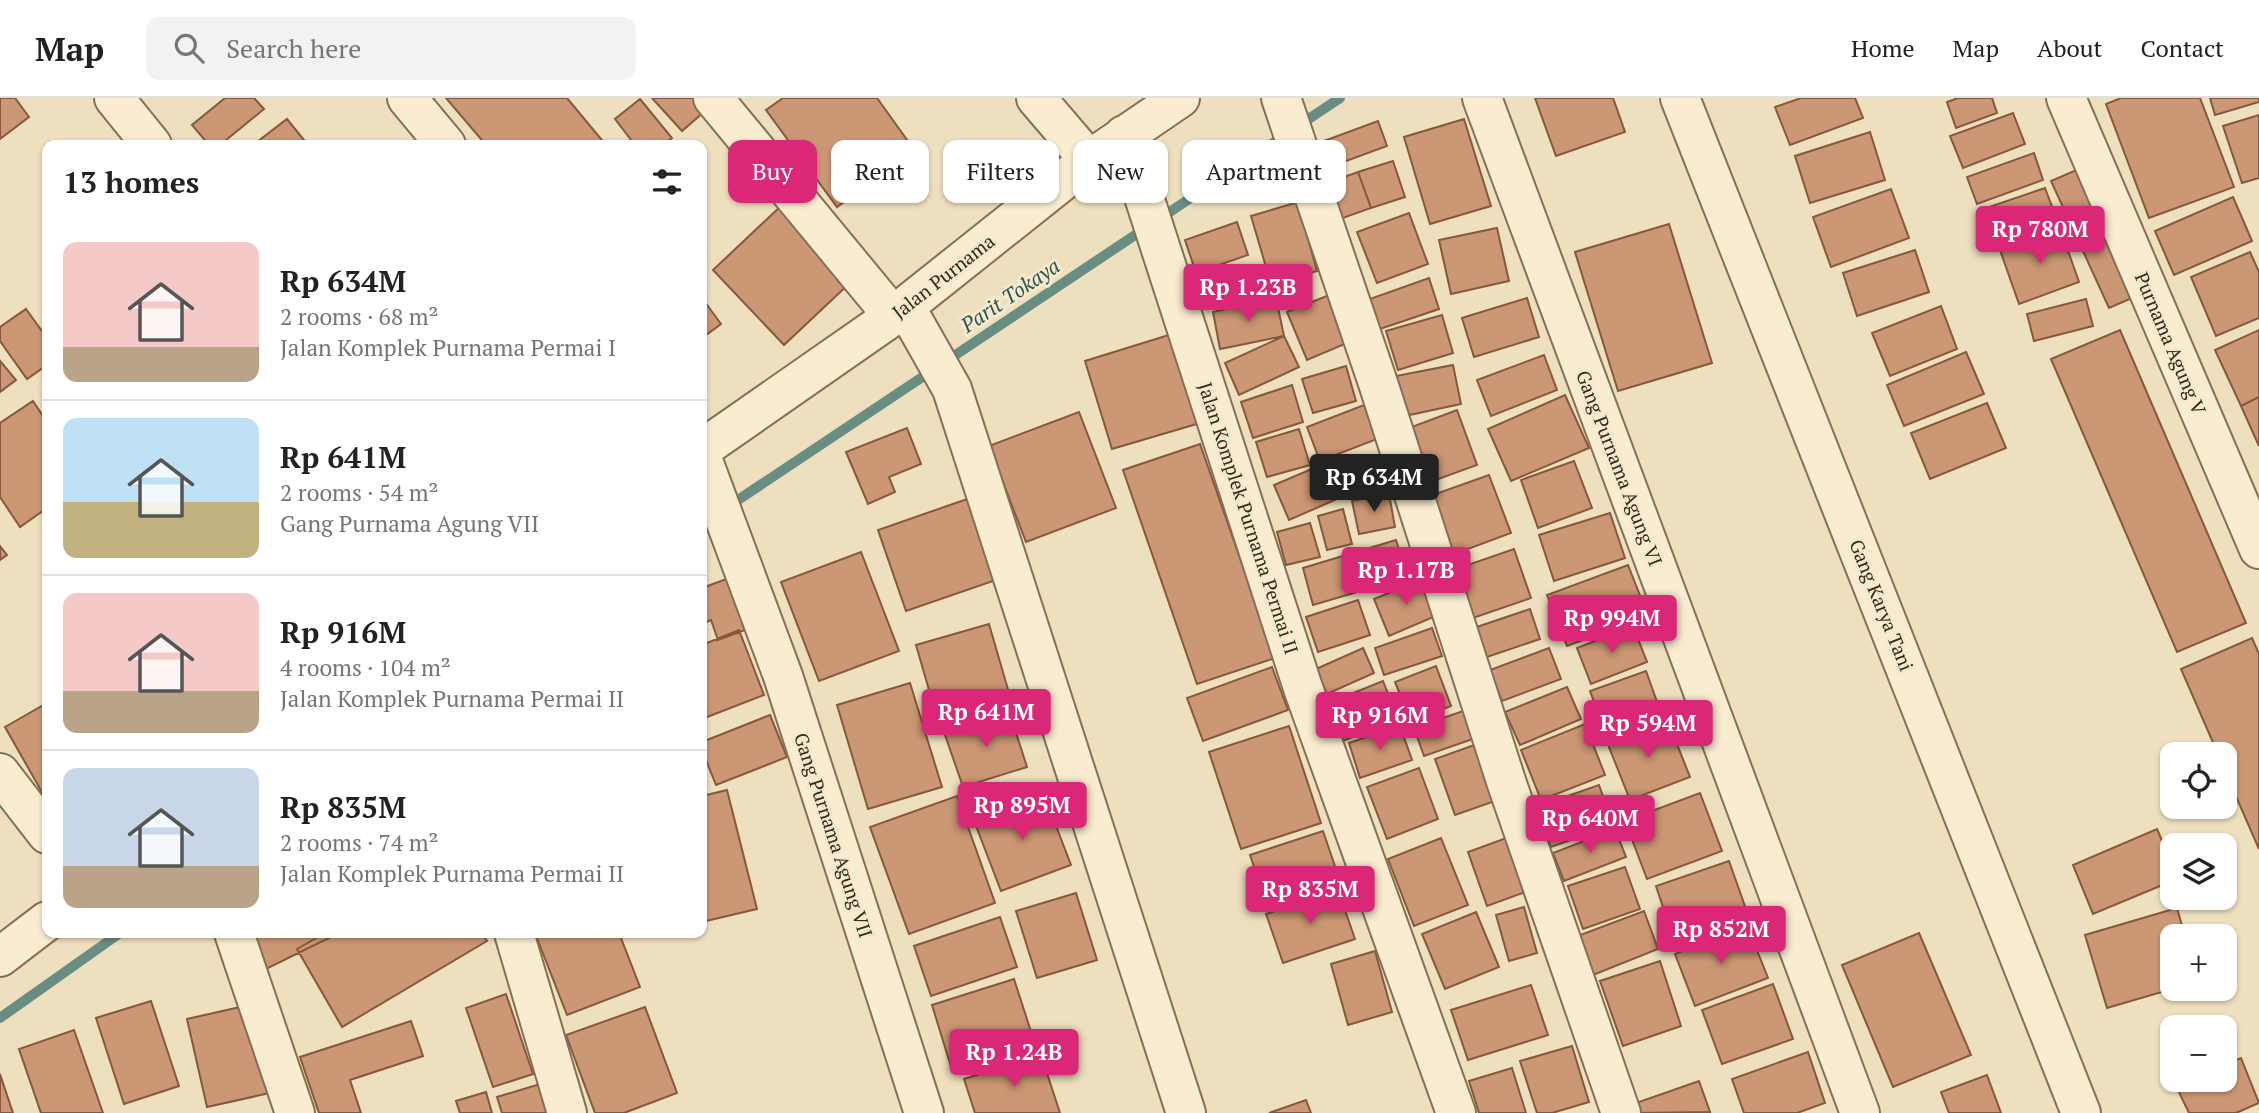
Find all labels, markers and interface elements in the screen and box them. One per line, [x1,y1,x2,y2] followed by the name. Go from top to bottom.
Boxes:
[146,17,636,80] search box
[35,27,104,70] text: Map
[170,29,208,67] icon: search
[226,31,361,65] text: Search here
[1851,32,1915,64] text: Home
[1953,32,1999,64] text: Map
[2037,32,2103,64] text: About
[2141,32,2224,64] text: Contact
[728,140,817,203] chip: Buy
[831,140,929,203] chip: Rent
[943,140,1059,203] chip: Filters
[1073,140,1168,203] chip: New
[1182,140,1346,203] chip: Apartment
[63,162,199,202] text: 13 homes
[648,163,686,201] icon: filters
[1975,206,2105,266] pin: Rp 780M
[1992,213,2088,244] text: Rp 780M
[887,228,1000,324] street label: Jalan Purnama
[954,252,1065,339] water label: Parit Tokaya
[280,261,406,301] text: Rp 634M
[1176,264,1320,324] pin: Rp 1.23B
[2130,268,2212,418] street label: Purnama Agung V
[119,270,203,354] icon: home
[1200,271,1296,302] text: Rp 1.23B
[280,301,439,332] text: 2 rooms · 68 m²
[280,332,616,363] text: Jalan Komplek Purnama Permai I
[1571,367,1669,569] street label: Gang Purnama Agung VI
[1193,379,1305,657] street label: Jalan Komplek Purnama Permai II
[280,437,406,477] text: Rp 641M
[119,446,203,530] icon: home
[1309,454,1439,514] pin: Rp 634M
[1326,461,1422,492] text: Rp 634M
[280,477,439,508] text: 2 rooms · 54 m²
[280,508,539,539] text: Gang Purnama Agung VII
[1844,536,1920,674] street label: Gang Karya Tani
[1334,547,1478,607] pin: Rp 1.17B
[1358,554,1454,585] text: Rp 1.17B
[1547,596,1677,655] pin: Rp 994M
[1564,602,1660,633] text: Rp 994M
[280,612,406,652] text: Rp 916M
[119,621,203,705] icon: home
[280,652,451,683] text: 4 rooms · 104 m²
[280,683,624,714] text: Jalan Komplek Purnama Permai II
[921,690,1051,749] pin: Rp 641M
[1315,692,1445,752] pin: Rp 916M
[938,696,1034,727] text: Rp 641M
[1332,699,1428,730] text: Rp 916M
[1583,700,1713,760] pin: Rp 594M
[1600,707,1696,738] text: Rp 594M
[789,729,879,941] street label: Gang Purnama Agung VII
[2160,742,2237,1092] map controls
[2160,742,2237,819] button: locate
[957,782,1087,842] pin: Rp 895M
[280,787,406,827] text: Rp 835M
[974,789,1070,820] text: Rp 895M
[119,796,203,880] icon: home
[1525,796,1655,855] pin: Rp 640M
[1542,802,1638,833] text: Rp 640M
[280,827,439,858] text: 2 rooms · 74 m²
[2160,833,2237,910] button: layers
[280,858,624,889] text: Jalan Komplek Purnama Permai II
[1245,866,1375,926] pin: Rp 835M
[1262,873,1358,904] text: Rp 835M
[1656,906,1786,966] pin: Rp 852M
[1673,913,1769,944] text: Rp 852M
[2160,924,2237,1001] button: +
[2160,1015,2237,1092] button: −
[942,1030,1086,1089] pin: Rp 1.24B
[966,1036,1062,1067] text: Rp 1.24B

